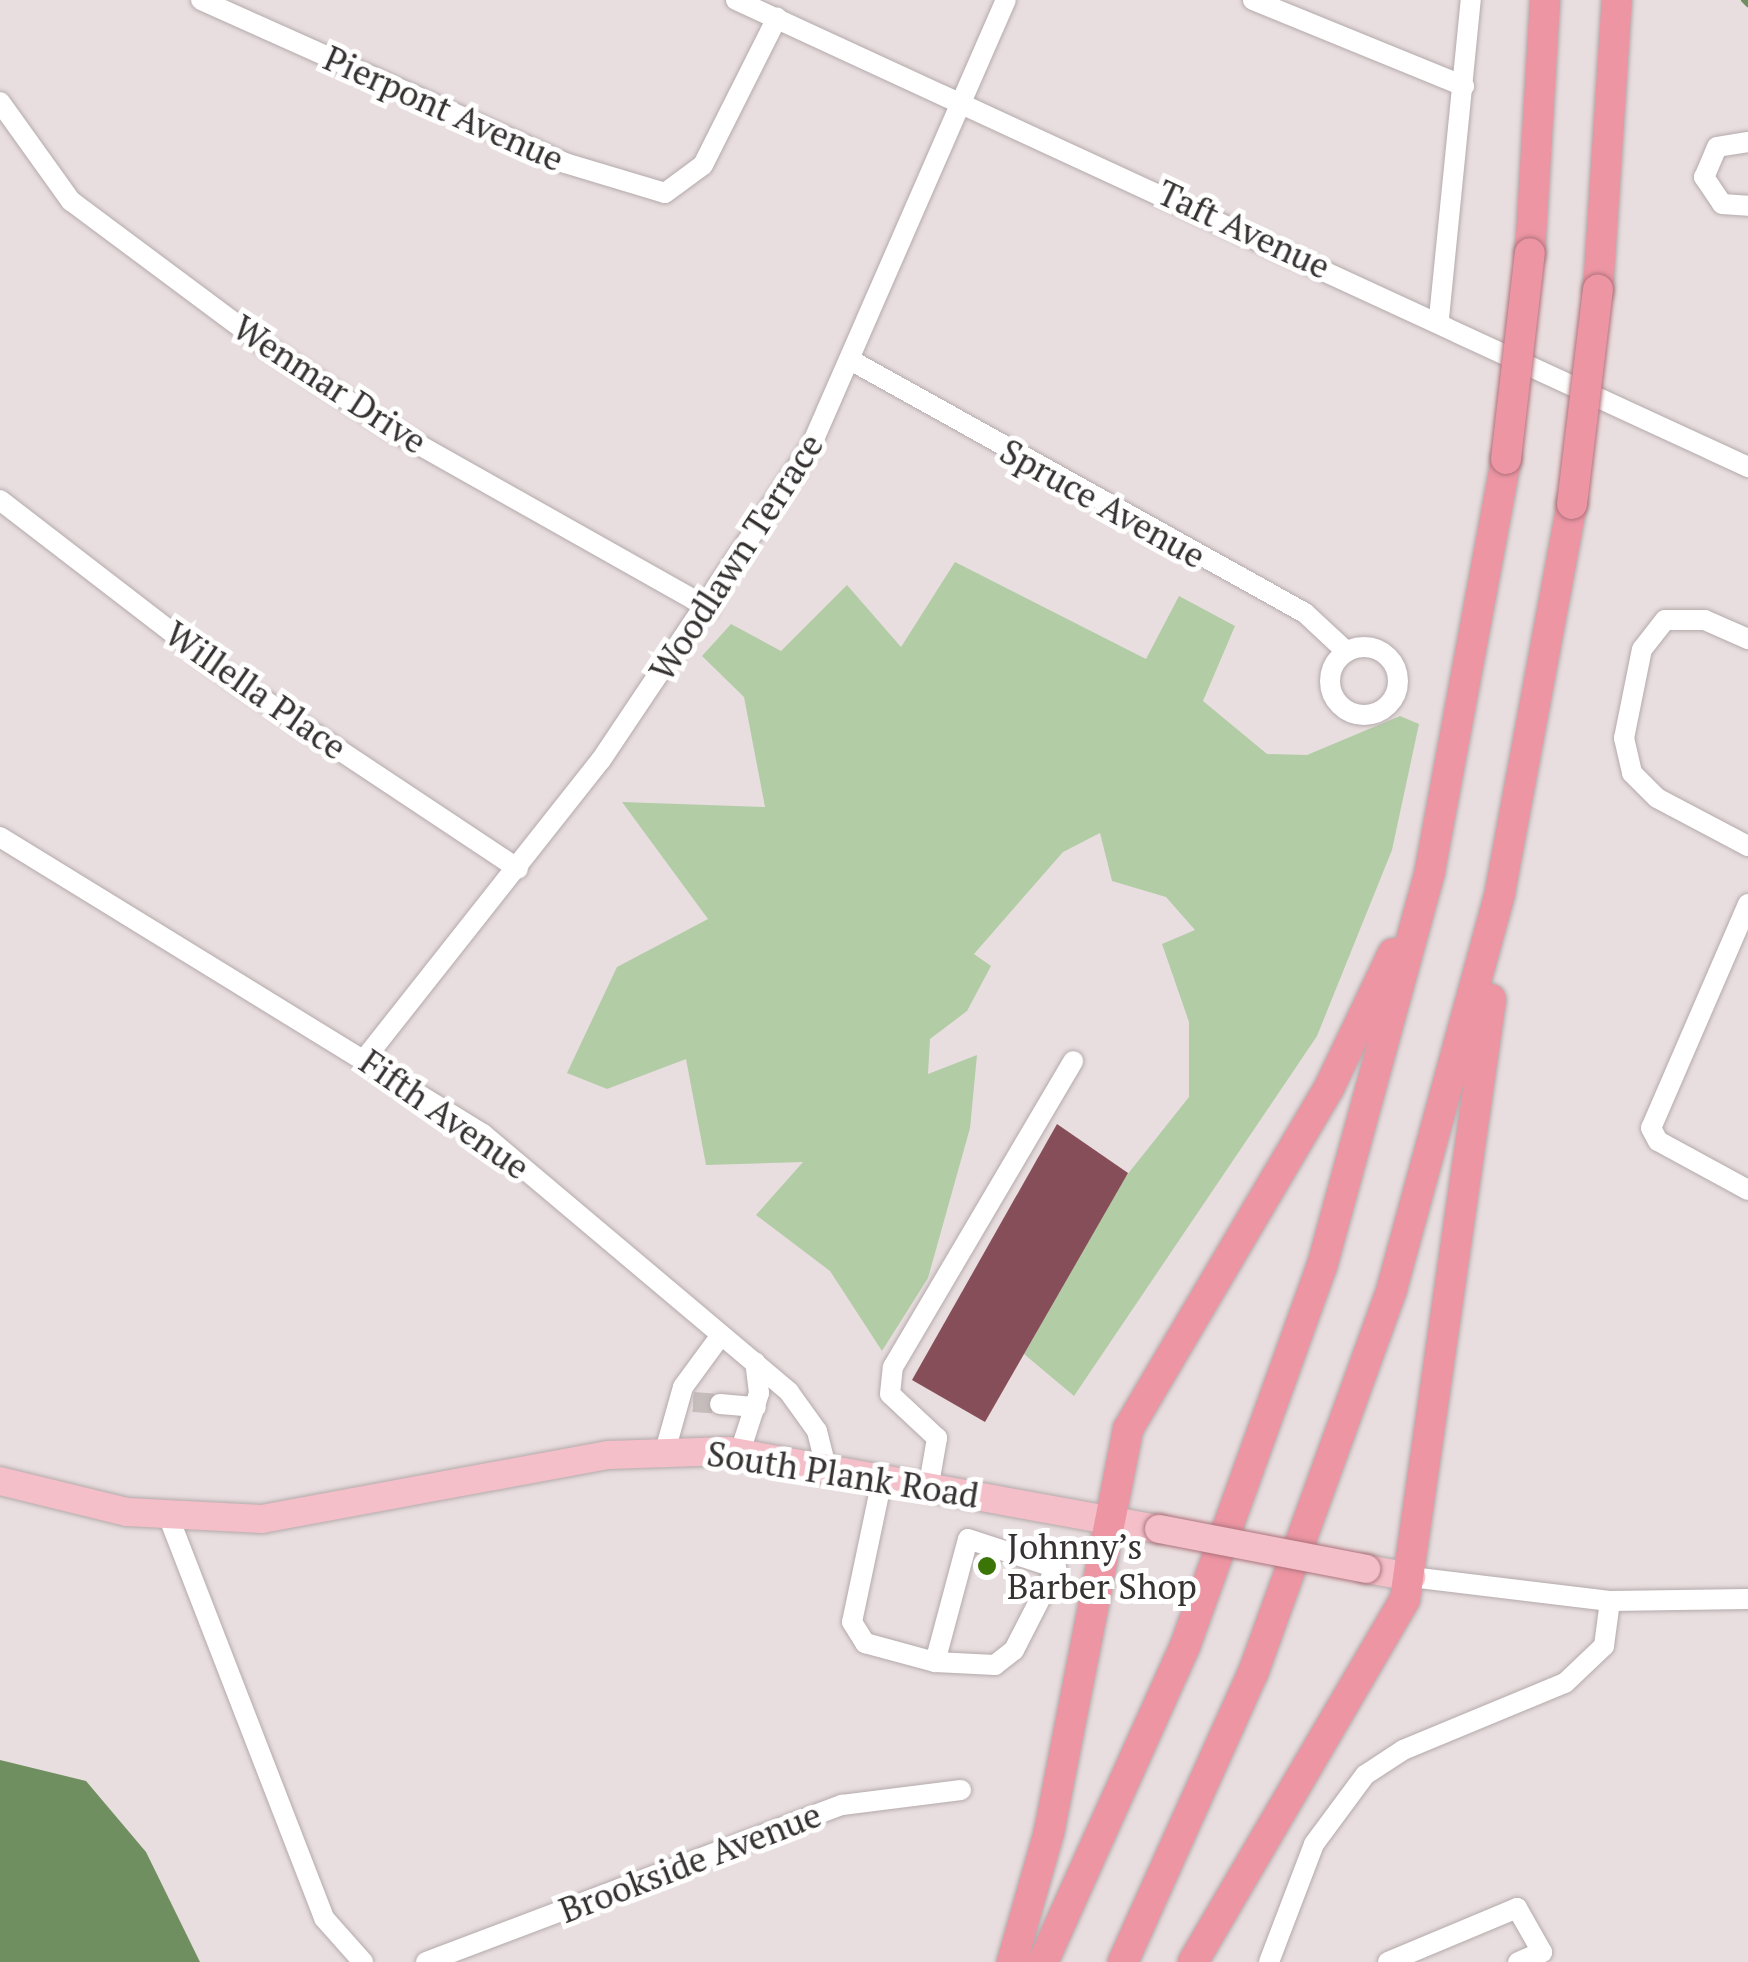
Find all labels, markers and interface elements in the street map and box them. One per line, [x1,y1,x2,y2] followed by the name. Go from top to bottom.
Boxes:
[317,36,571,180] street label: Pierpont Avenue
[1151,171,1337,287] street label: Taft Avenue
[225,306,435,462] street label: Wenmar Drive
[640,425,832,689] street label: Woodlawn Terrace
[993,429,1213,577] street label: Spruce Avenue
[157,612,355,768] street label: Willella Place
[352,1040,538,1188] street label: Fifth Avenue
[704,1432,982,1516] street label: South Plank Road
[1007,1525,1197,1607] place label: Johnny’s Barber Shop
[976,1555,998,1577] marker: Johnny’s Barber Shop
[553,1793,827,1931] street label: Brookside Avenue

